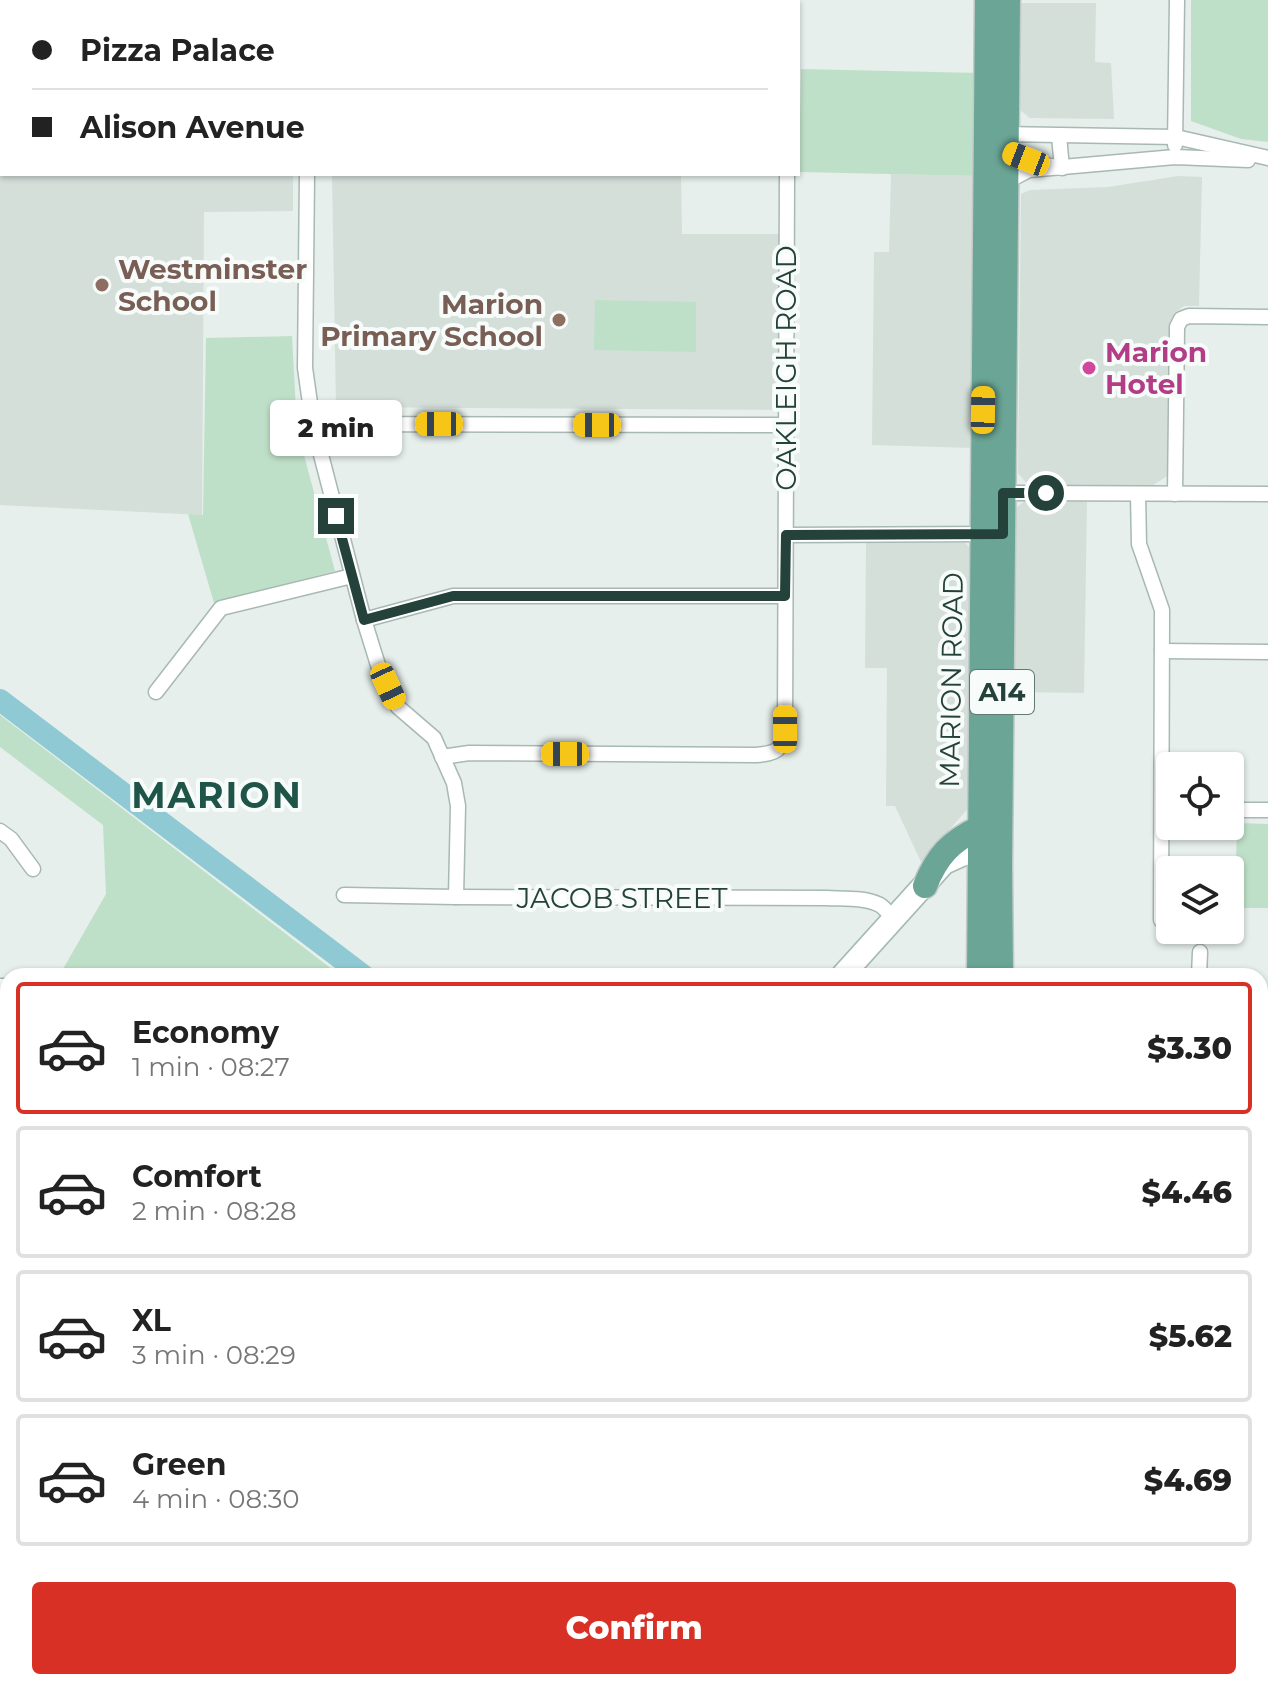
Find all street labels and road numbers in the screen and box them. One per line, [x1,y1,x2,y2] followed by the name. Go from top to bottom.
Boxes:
[769,245,803,491] street label: OAKLEIGH ROAD
[932,572,970,788] street label: MARION ROAD
[970,670,1034,714] road number: A14
[515,881,728,915] street label: JACOB STREET

